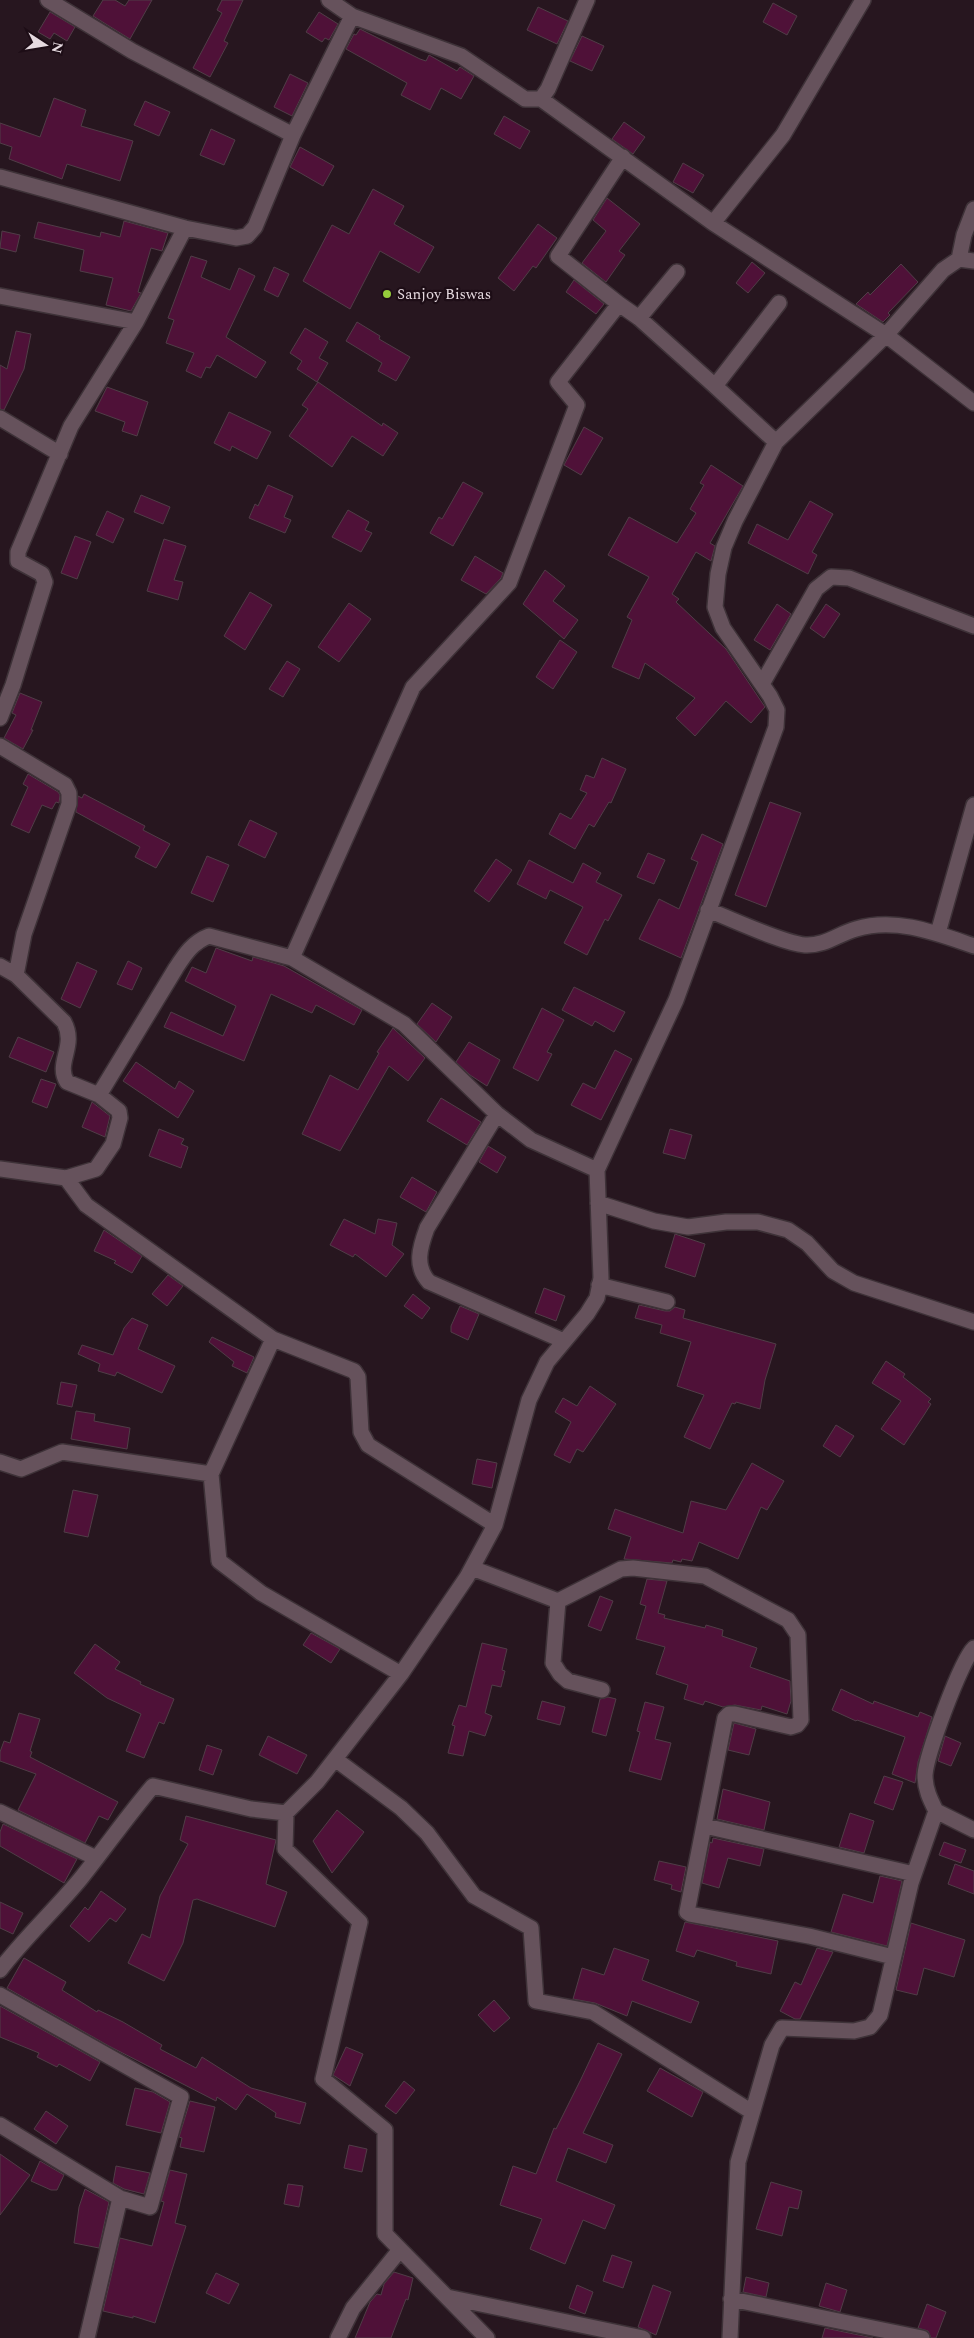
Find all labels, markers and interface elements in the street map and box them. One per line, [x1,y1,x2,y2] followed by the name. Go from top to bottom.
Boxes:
[20,20,70,70] north arrow
[46,40,69,55] text: N
[397,283,491,306] place label: Sanjoy Biswas
[381,288,393,300] marker: Sanjoy Biswas

